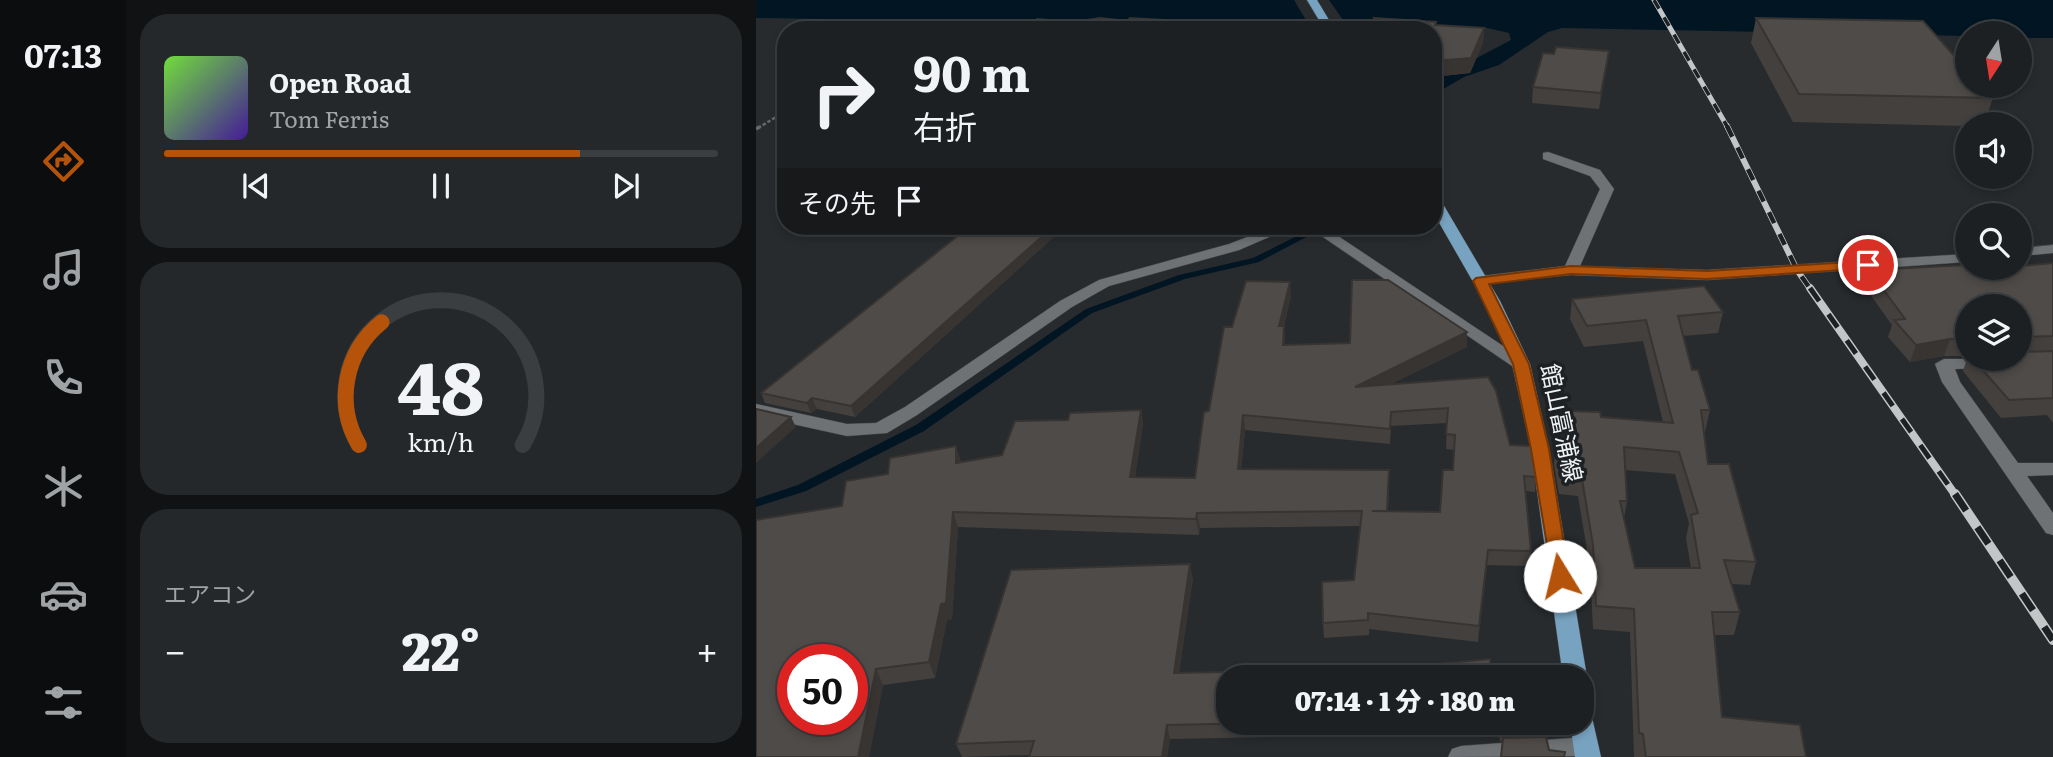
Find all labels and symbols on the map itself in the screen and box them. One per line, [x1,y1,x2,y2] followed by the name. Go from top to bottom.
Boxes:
[1955,21,2032,98] north arrow
[1838,235,1898,295] pin
[1534,360,1593,485] street label: 館山富浦線
[1523,539,1597,613] position arrow
[777,644,868,735] speed limit sign: 50

